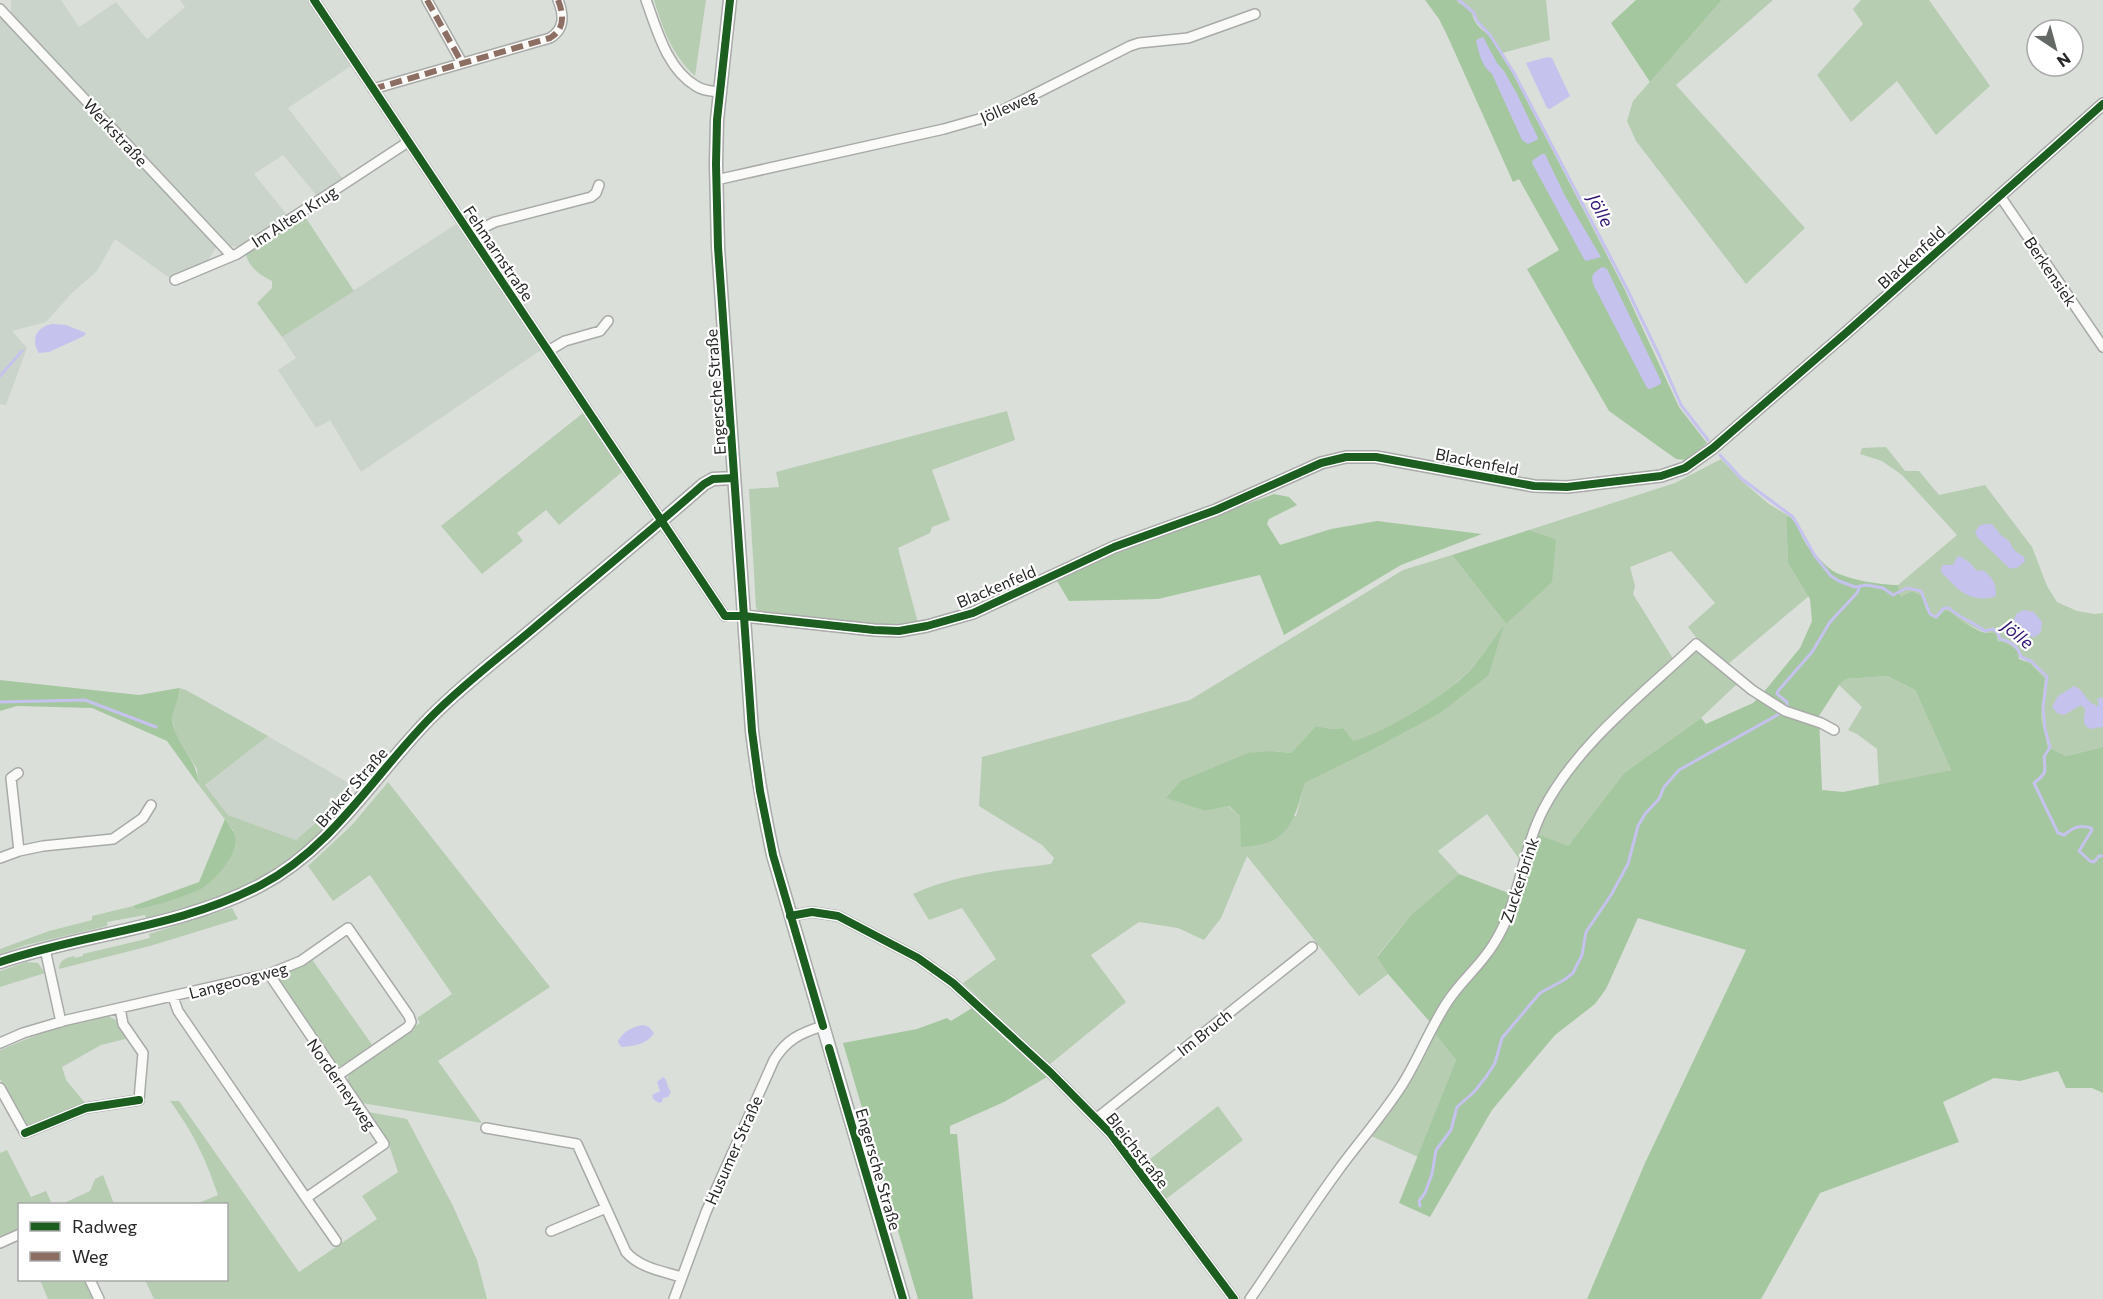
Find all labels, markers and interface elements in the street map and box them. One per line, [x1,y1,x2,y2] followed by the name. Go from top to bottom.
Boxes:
[2025,18,2085,78] north arrow
[2054,49,2075,72] text: N
[977,85,1040,127] street label: Jölleweg
[80,94,152,170] street label: Werkstraße
[248,181,341,251] street label: Im Alten Krug
[1582,188,1619,231] water label: Jölle
[460,202,538,304] street label: Fehmarnstraße
[1873,222,1949,292] street label: Blackenfeld
[2021,233,2081,310] street label: Berkensiek
[701,328,729,456] street label: Engersche Straße
[1434,444,1520,478] street label: Blackenfeld
[954,561,1038,611] street label: Blackenfeld
[1996,613,2039,654] water label: Jölle
[311,743,391,831] street label: Braker Straße
[1496,835,1542,925] street label: Zuckerbrink
[187,958,290,1002] street label: Langeoogweg
[1173,1005,1235,1059] street label: Im Bruch
[303,1035,381,1134] street label: Norderneyweg
[700,1092,766,1208] street label: Husumer Straße
[852,1106,906,1232] street label: Engersche Straße
[1103,1108,1173,1192] street label: Bleichstraße
[18,1203,228,1281] legend
[72,1215,137,1237] text: Radweg
[72,1245,109,1267] text: Weg

